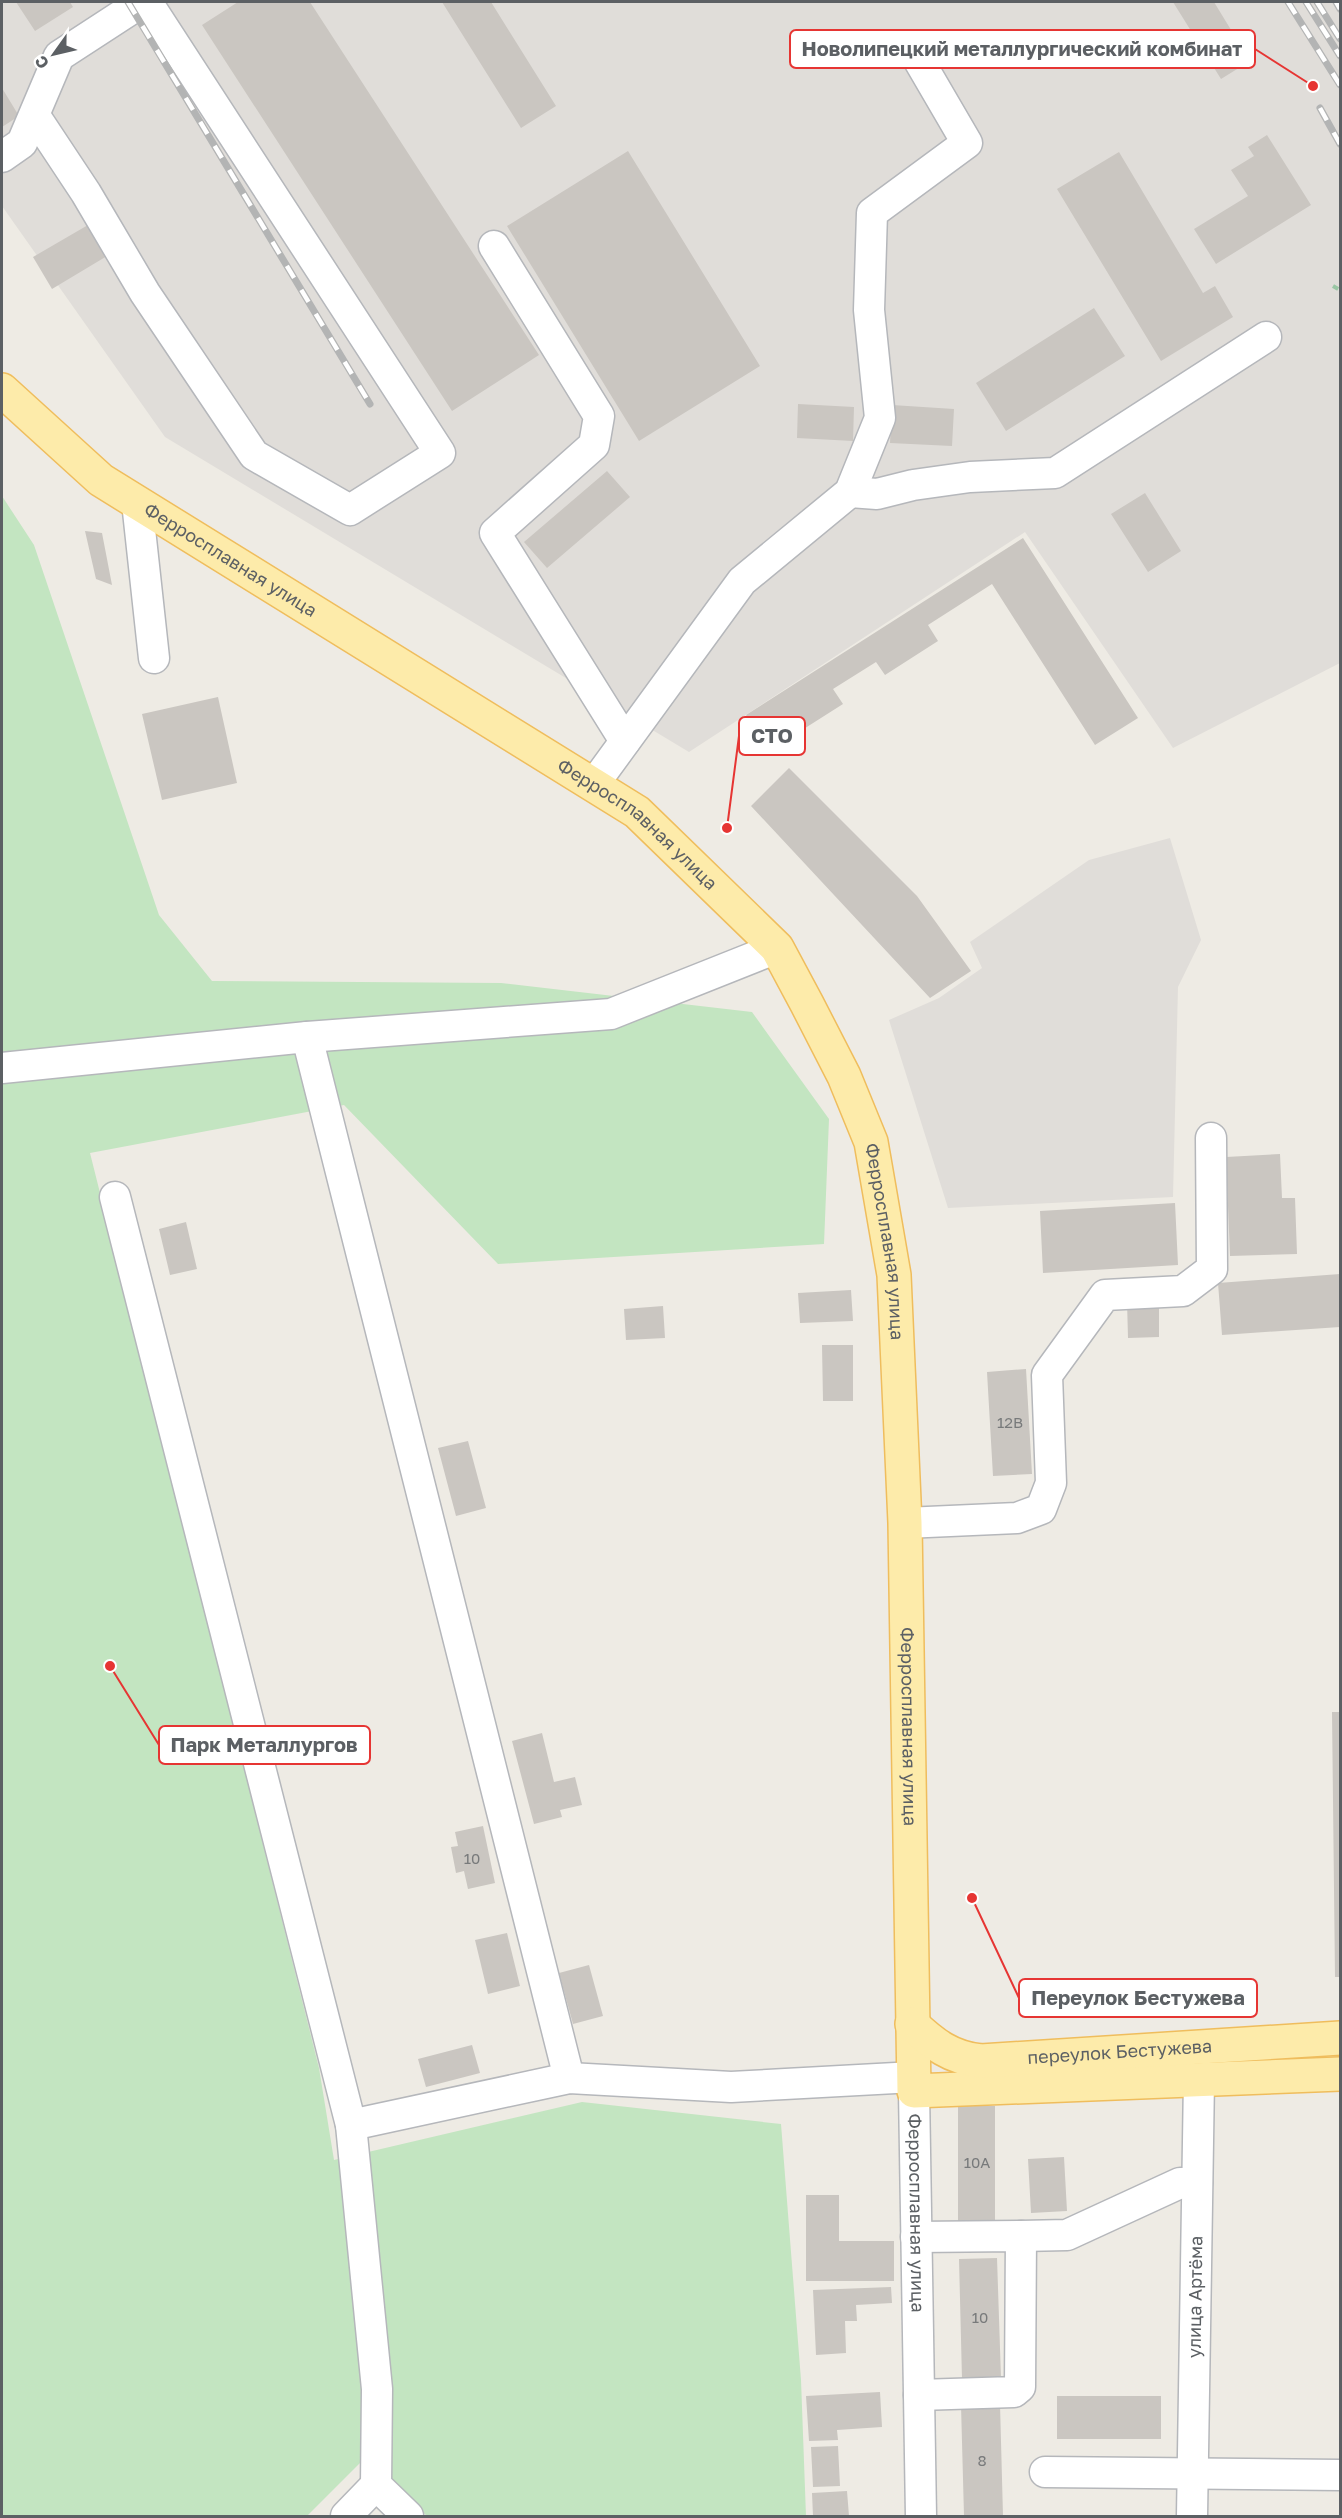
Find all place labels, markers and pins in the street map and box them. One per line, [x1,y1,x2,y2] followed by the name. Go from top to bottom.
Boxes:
[790,30,1255,68] callout: Новолипецкий металлургический комбинат
[739,717,805,755] callout: СТО
[159,1726,370,1764] callout: Парк Металлургов
[1019,1979,1257,2017] callout: Переулок Бестужева

